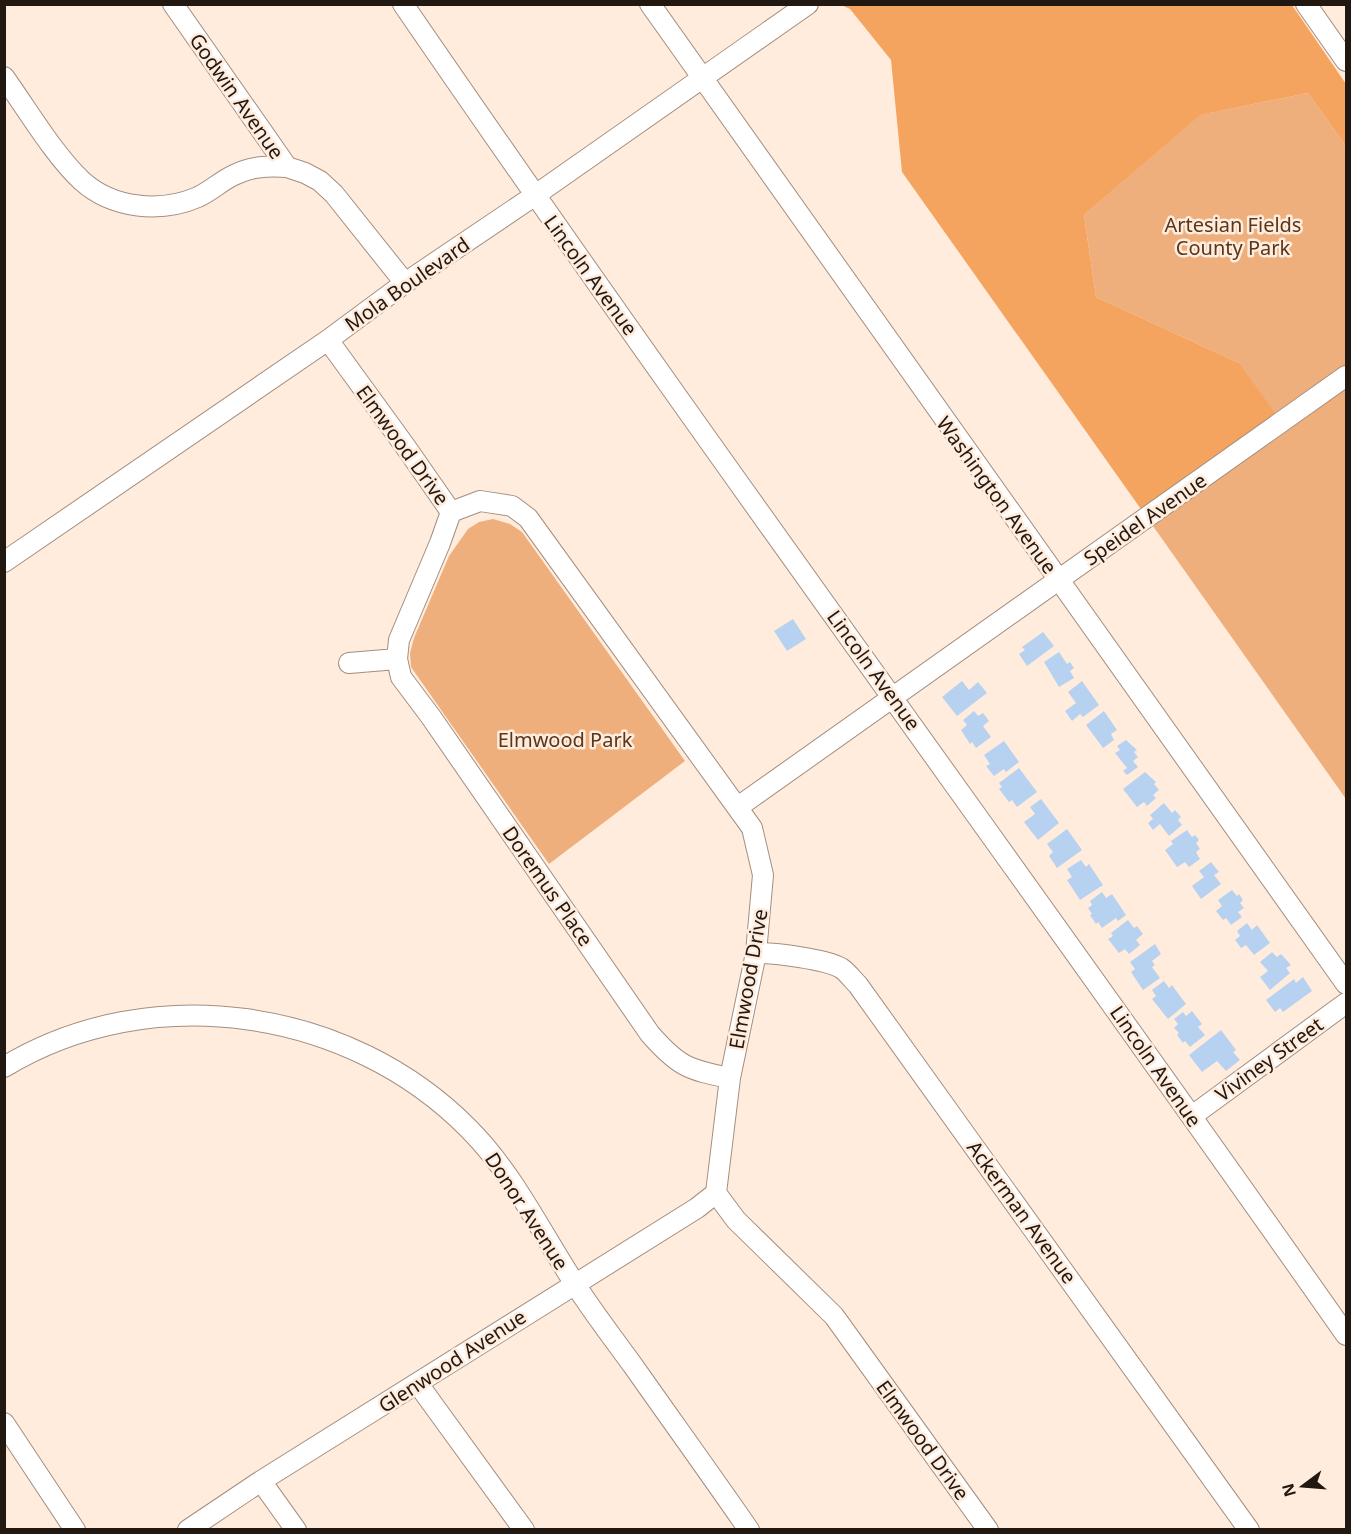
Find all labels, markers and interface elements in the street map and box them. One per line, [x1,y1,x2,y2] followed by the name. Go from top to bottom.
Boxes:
[184,28,290,164] street label: Godwin Avenue
[538,209,644,341] street label: Lincoln Avenue
[1165,211,1301,261] park label: Artesian Fields County Park
[339,231,475,337] street label: Mola Boulevard
[350,380,456,510] street label: Elmwood Drive
[931,411,1063,579] street label: Washington Avenue
[1078,467,1212,571] street label: Speidel Avenue
[821,604,927,736] street label: Lincoln Avenue
[498,726,633,753] park label: Elmwood Park
[496,820,600,952] street label: Doremus Place
[722,907,774,1051] street label: Elmwood Drive
[1104,1000,1208,1132] street label: Lincoln Avenue
[1210,1011,1328,1107] street label: Viviney Street
[961,1135,1083,1289] street label: Ackerman Avenue
[479,1147,575,1275] street label: Donor Avenue
[373,1303,531,1419] street label: Glenwood Avenue
[870,1375,976,1505] street label: Elmwood Drive
[1273,1456,1333,1516] north arrow
[1276,1481,1301,1499] text: N

